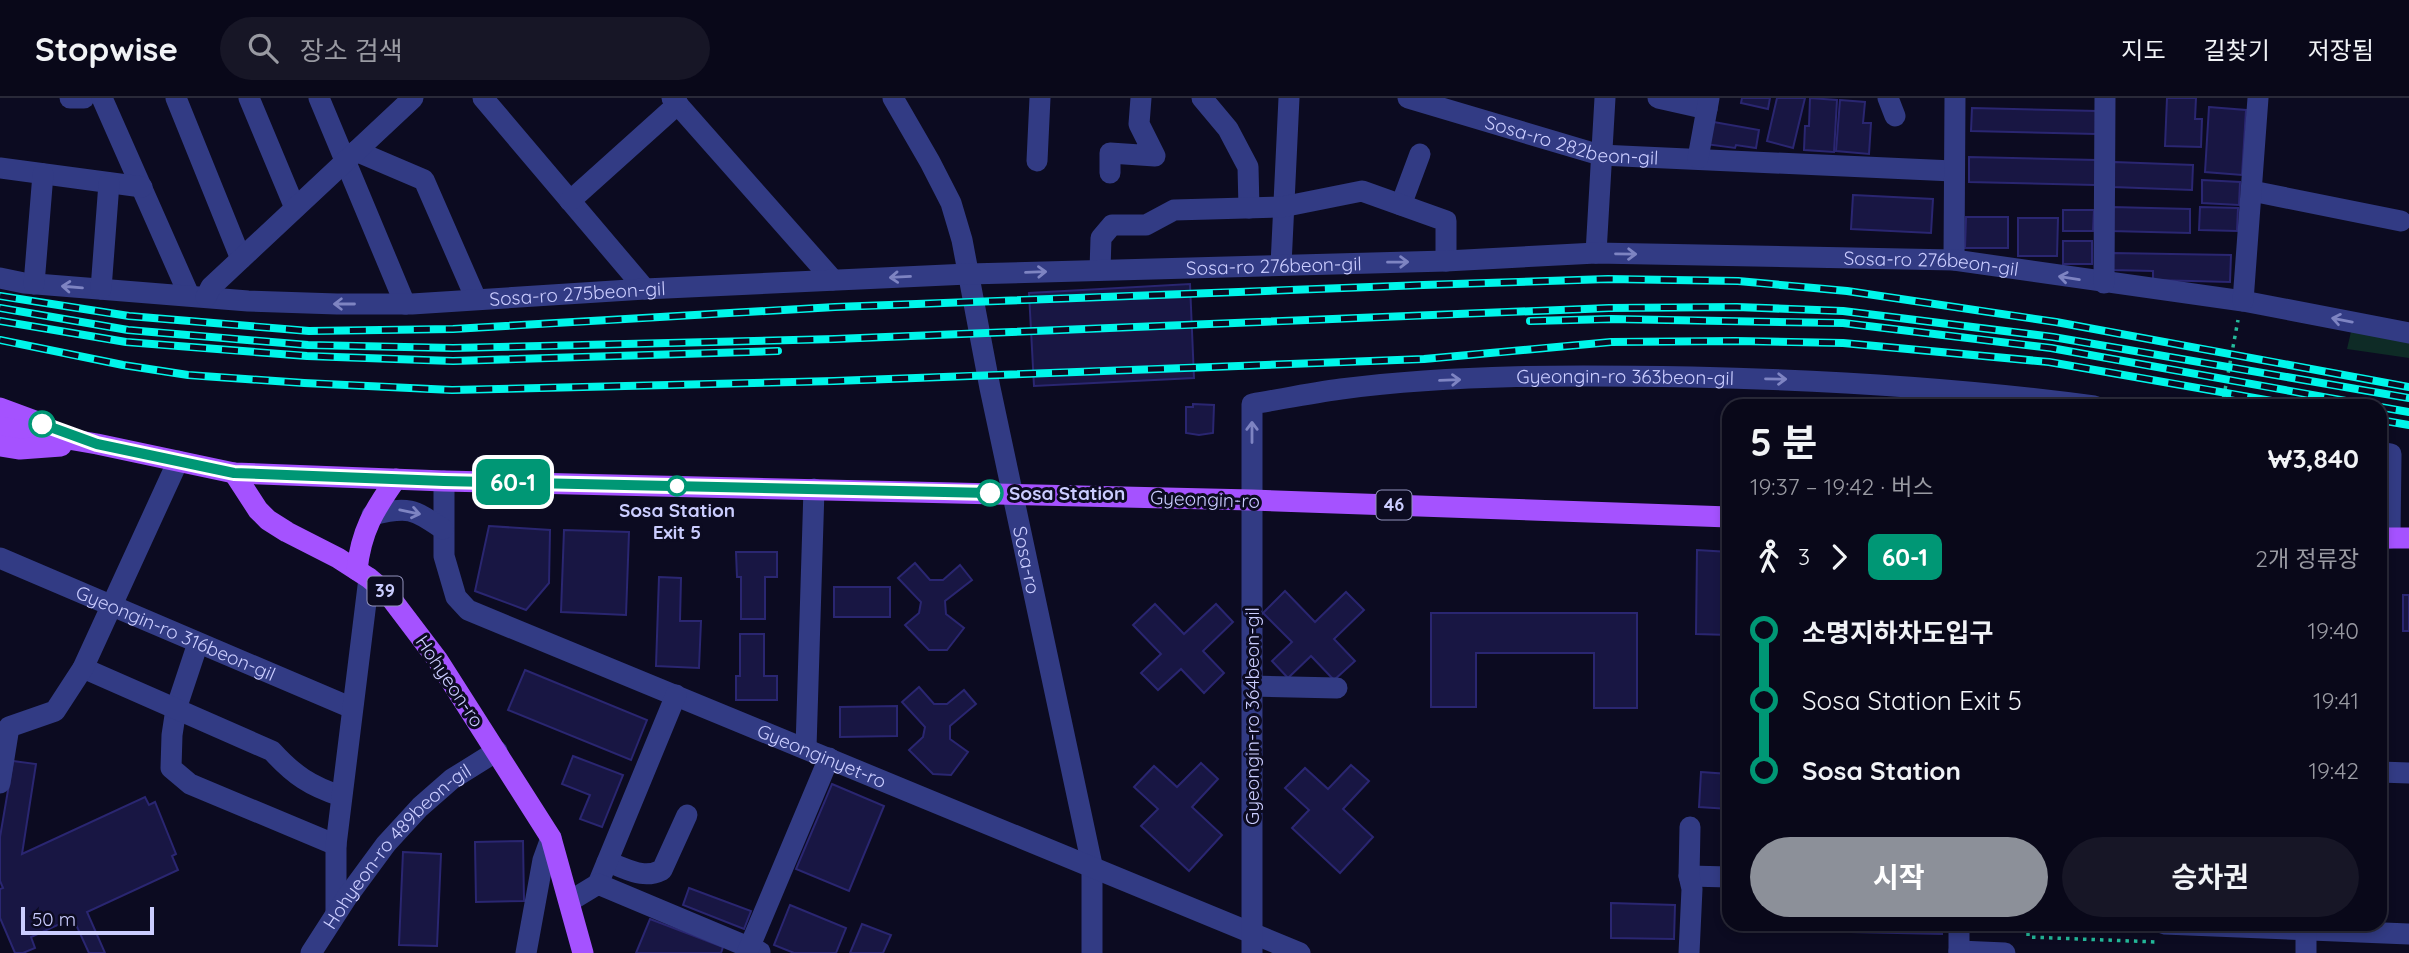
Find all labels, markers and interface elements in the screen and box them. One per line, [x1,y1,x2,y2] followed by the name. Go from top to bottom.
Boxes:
[220,17,710,80] search box
[35,28,178,69] text: Stopwise
[244,29,282,67] icon: search
[300,34,403,67] text: 장소 검색
[2121,35,2166,65] text: 지도
[2204,35,2270,65] text: 길찾기
[2308,35,2374,65] text: 저장됨
[1482,110,1659,170] street label: Sosa-ro 282beon-gil
[1843,246,2020,281] street label: Sosa-ro 276beon-gil
[1614,247,1637,261] one-way arrow
[1186,251,1362,280] street label: Sosa-ro 276beon-gil
[1387,256,1410,269] one-way arrow
[1024,265,1047,278] one-way arrow
[888,270,911,283] one-way arrow
[2058,271,2081,284] one-way arrow
[489,276,666,311] street label: Sosa-ro 275beon-gil
[61,280,84,293] one-way arrow
[332,297,355,311] one-way arrow
[2331,313,2354,327] one-way arrow
[1516,364,1734,390] street label: Gyeongin-ro 363beon-gil
[1764,372,1787,386] one-way arrow
[1439,374,1462,387] one-way arrow
[29,411,55,437] unlabelled marker
[1750,418,1818,466] text: 5 분
[1245,420,1259,443] one-way arrow
[2268,442,2359,475] text: ₩3,840
[464,459,562,505] line badge: 60-1
[490,467,536,497] text: 60-1
[1750,472,1934,501] text: 19:37 – 19:42 · 버스
[667,476,687,496] marker: Sosa Station Exit 5
[977,480,1003,506] marker: Sosa Station
[1009,481,1125,505] place label: Sosa Station
[1150,485,1260,513] street label: Gyeongin-ro
[1376,491,1412,520] road number: 46
[619,498,735,544] place label: Sosa Station Exit 5
[398,507,420,520] one-way arrow
[1008,524,1046,596] street label: Sosa-ro
[1750,538,1788,576] icon: walk
[1820,538,1858,576] icon: forward
[1798,542,1810,571] text: 3
[1882,542,1928,572] text: 60-1
[2255,544,2359,573] text: 2개 정류장
[368,576,402,606] road number: 39
[72,580,279,686] street label: Gyeongin-ro 316beon-gil
[1240,607,1264,825] street label: Gyeongin-ro 364beon-gil
[1802,616,1993,649] text: 소명지하차도입구
[2308,616,2359,645] text: 19:40
[411,631,489,731] street label: Hohyeon-ro
[1802,684,2022,717] text: Sosa Station Exit 5
[2313,686,2359,715] text: 19:41
[753,718,890,793] street label: Gyeonginyet-ro
[1802,754,1961,787] text: Sosa Station
[2308,756,2359,785] text: 19:42
[318,758,475,933] street label: Hohyeon-ro 489beon-gil
[1750,837,2048,917] button: 시작
[2062,837,2359,917] button: 승차권
[21,904,154,936] scale bar
[32,907,76,931] text: 50 m

